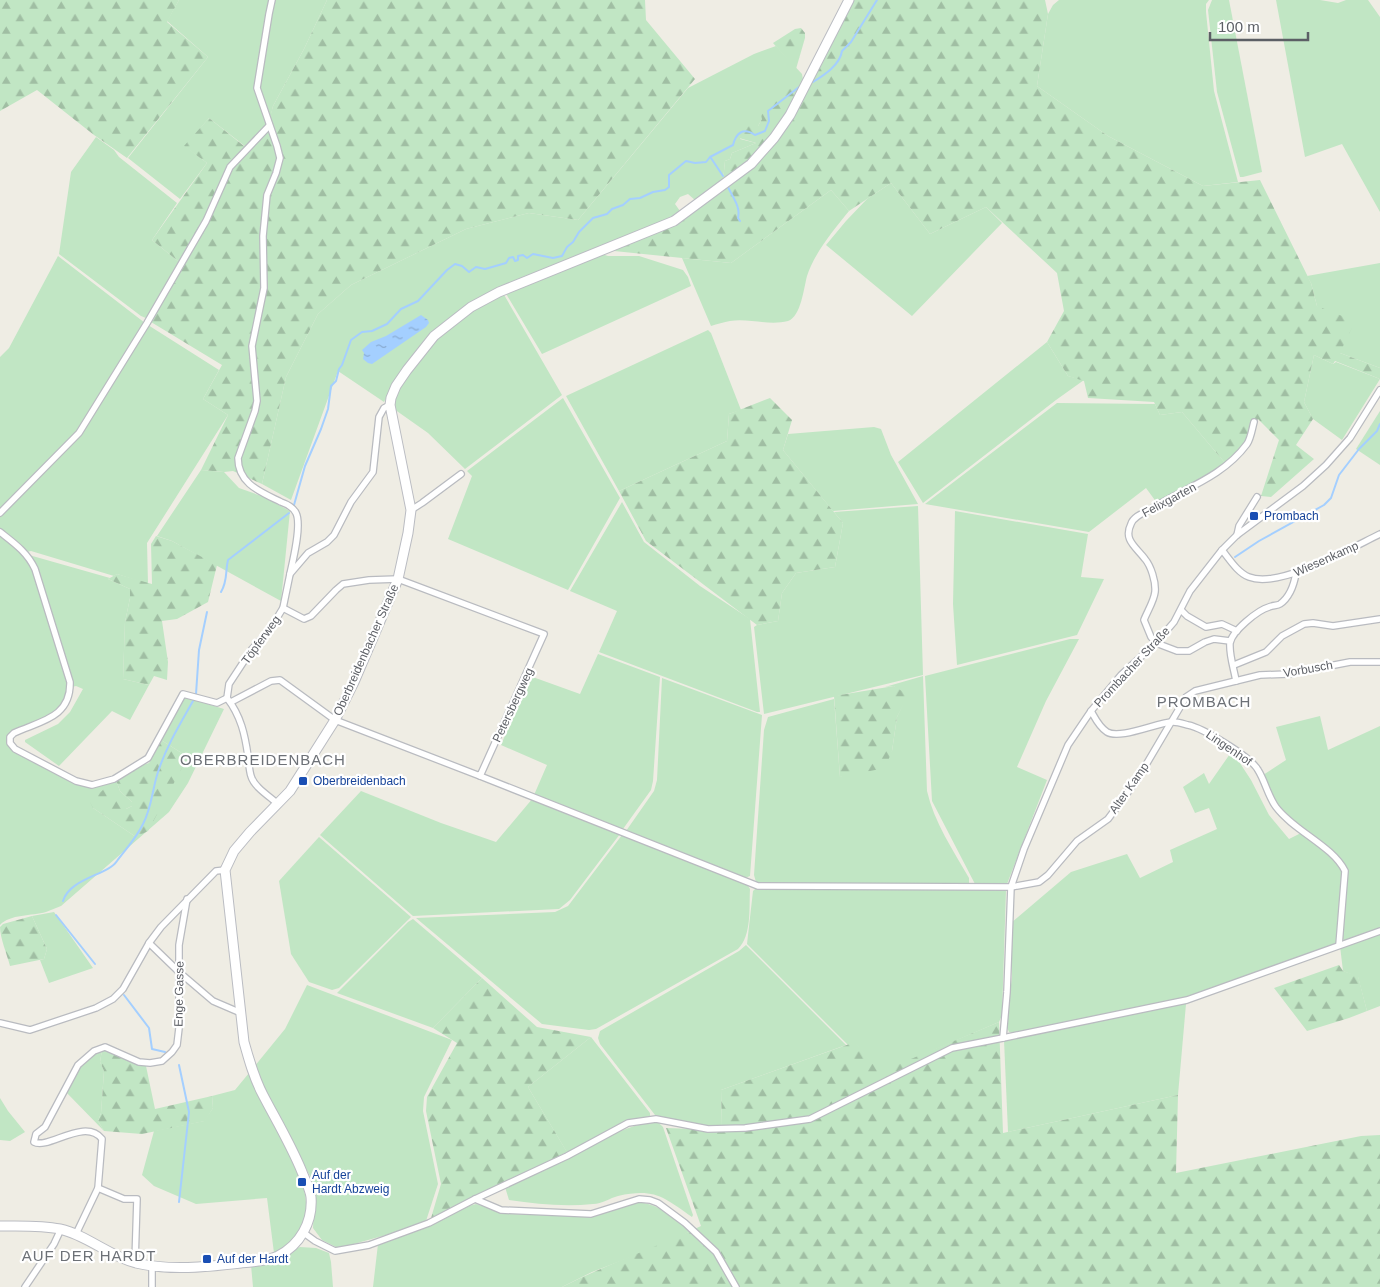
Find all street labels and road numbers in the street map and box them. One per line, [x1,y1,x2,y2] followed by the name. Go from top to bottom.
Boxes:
[1140,480,1198,520] street label: Felixgarten
[1291,538,1361,580] street label: Wiesenkamp
[331,582,402,718] street label: Oberbreidenbacher Straße
[239,613,283,667] street label: Töpferweg
[1091,624,1173,710] street label: Prombacher Straße
[1282,658,1334,680] street label: Vorbusch
[490,665,536,745] street label: Petersbergweg
[1203,727,1255,769] street label: Lingenhof
[1106,759,1152,816] street label: Alter Kamp
[171,961,187,1027] street label: Enge Gasse

